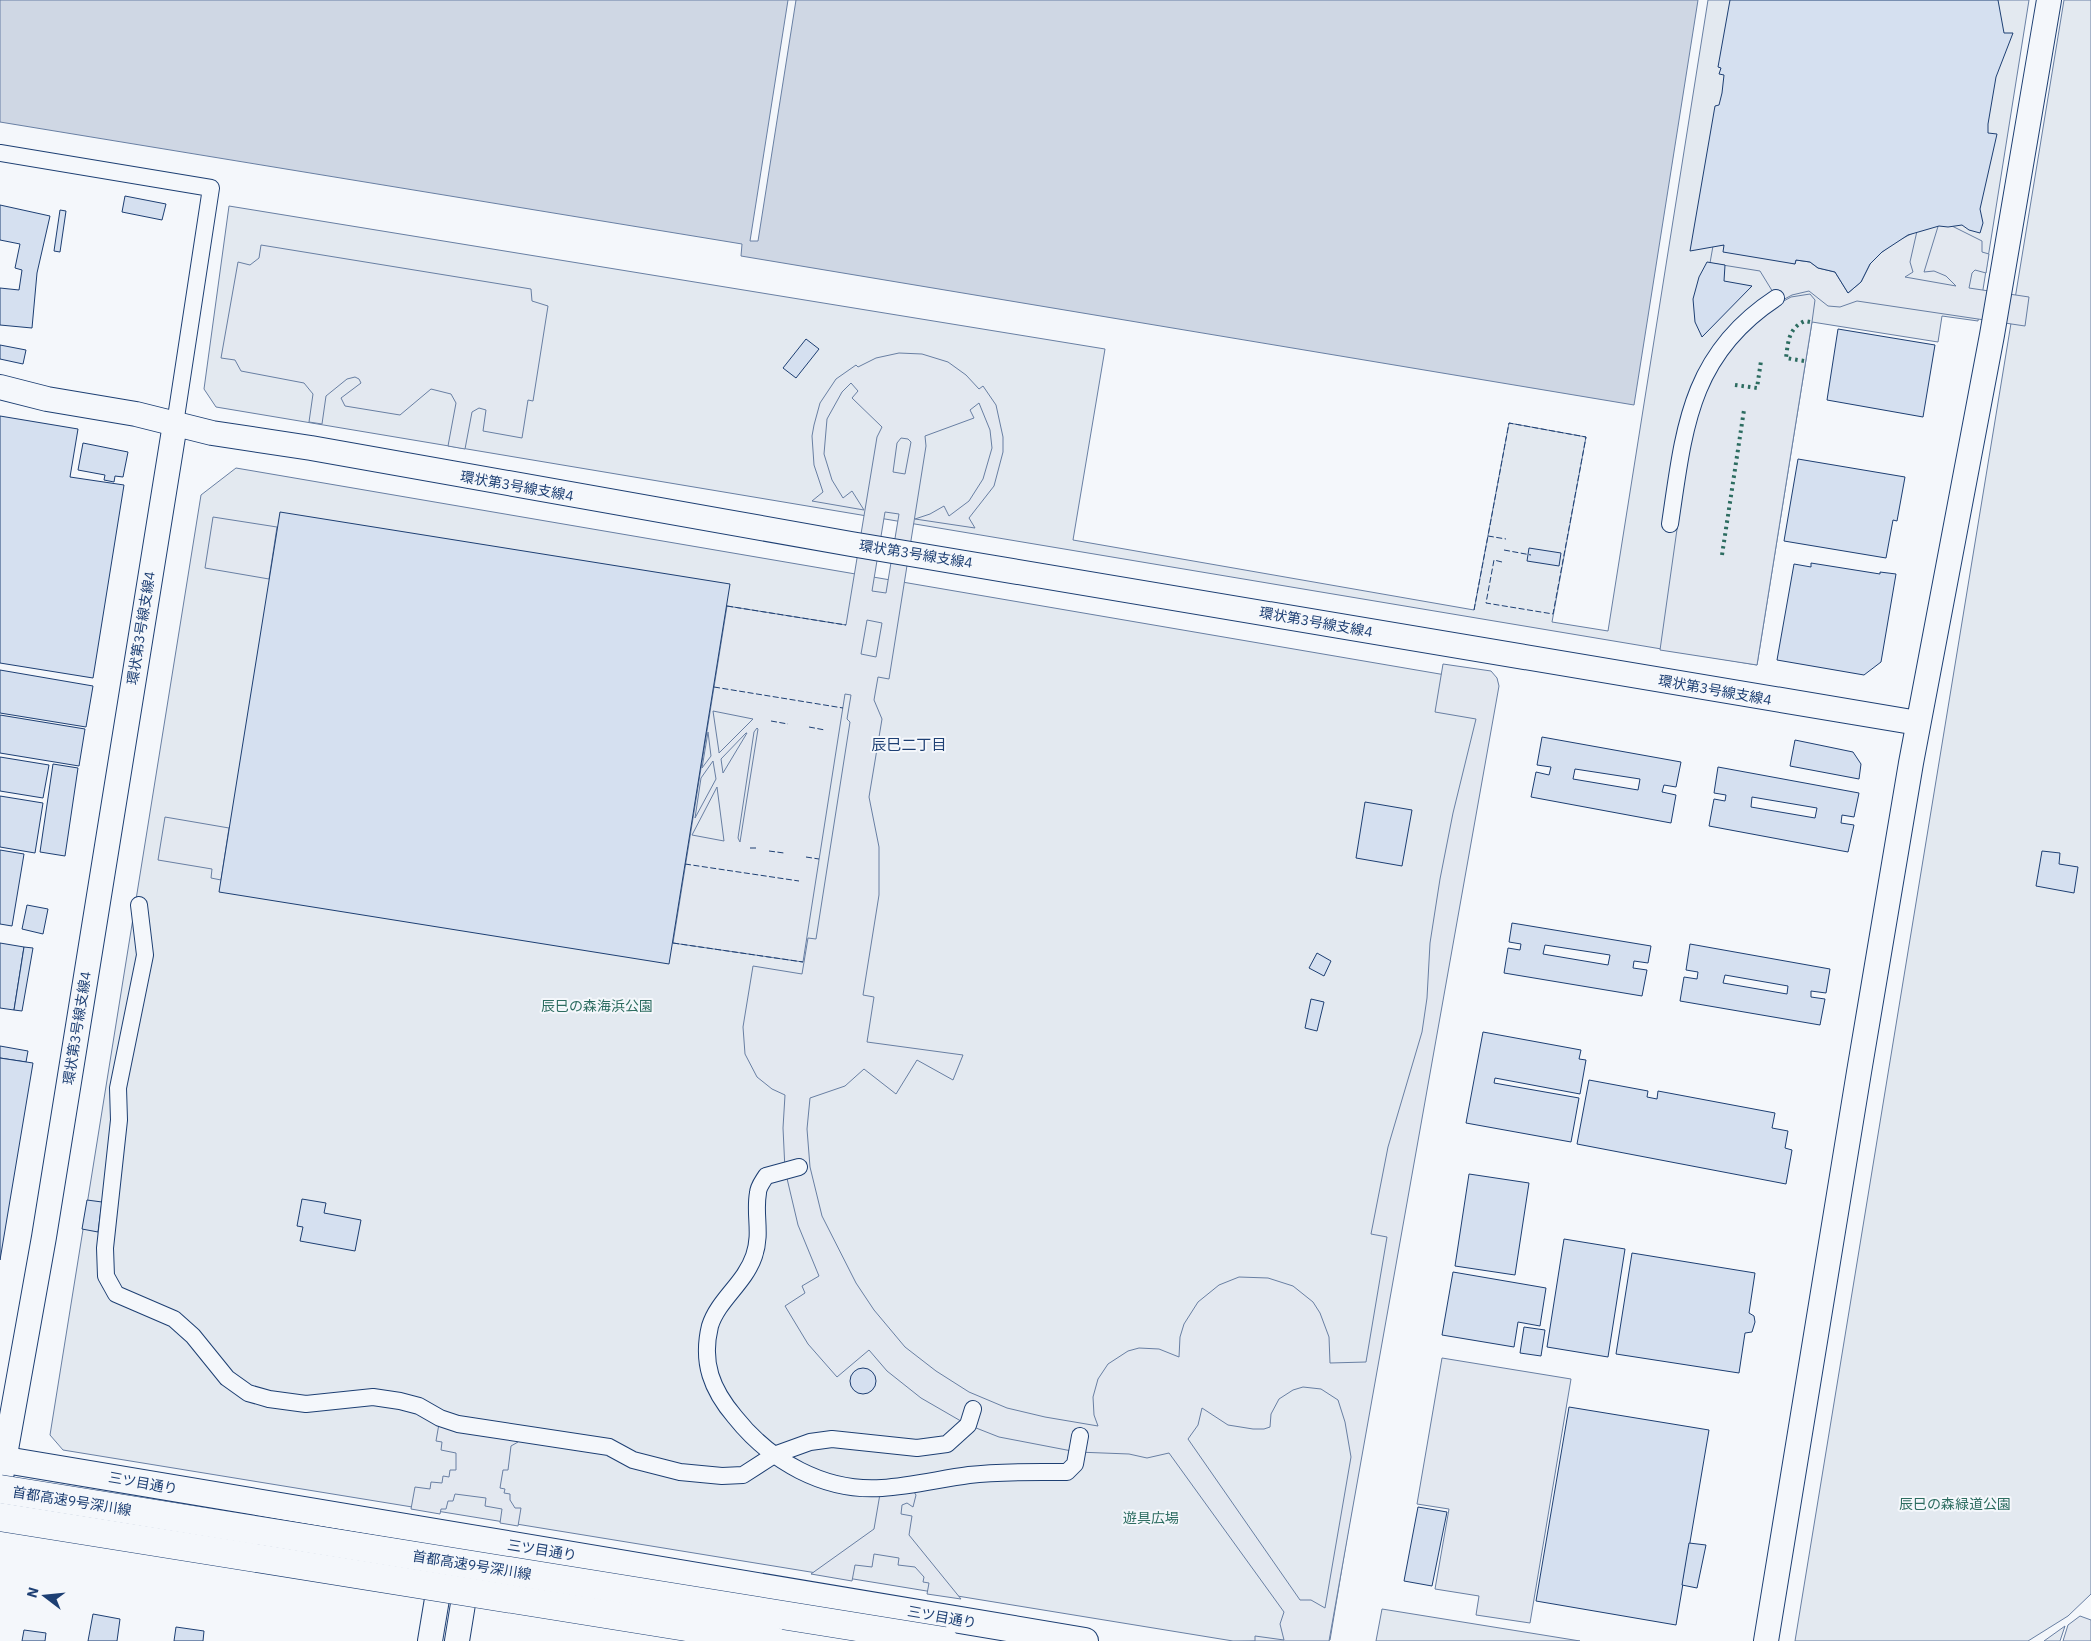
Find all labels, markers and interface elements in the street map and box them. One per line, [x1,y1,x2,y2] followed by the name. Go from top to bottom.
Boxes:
[459,467,575,505] street label: 環状第3号線支線4
[858,536,974,572] street label: 環状第3号線支線4
[123,570,159,686] street label: 環状第3号線支線4
[1258,603,1374,641] street label: 環状第3号線支線4
[1657,671,1773,709] street label: 環状第3号線支線4
[871,735,947,754] district label: 辰巳二丁目
[59,970,95,1086] street label: 環状第3号線支線4
[541,997,653,1015] park label: 辰巳の森海浜公園
[107,1468,179,1498] street label: 三ツ目通り
[11,1483,133,1519] street label: 首都高速9号深川線
[1899,1495,2011,1513] park label: 辰巳の森緑道公園
[1123,1509,1179,1527] park label: 遊具広場
[506,1536,578,1564] street label: 三ツ目通り
[411,1547,533,1583] street label: 首都高速9号深川線
[20,1571,70,1621] north arrow
[22,1585,43,1600] text: N
[906,1602,978,1632] street label: 三ツ目通り

